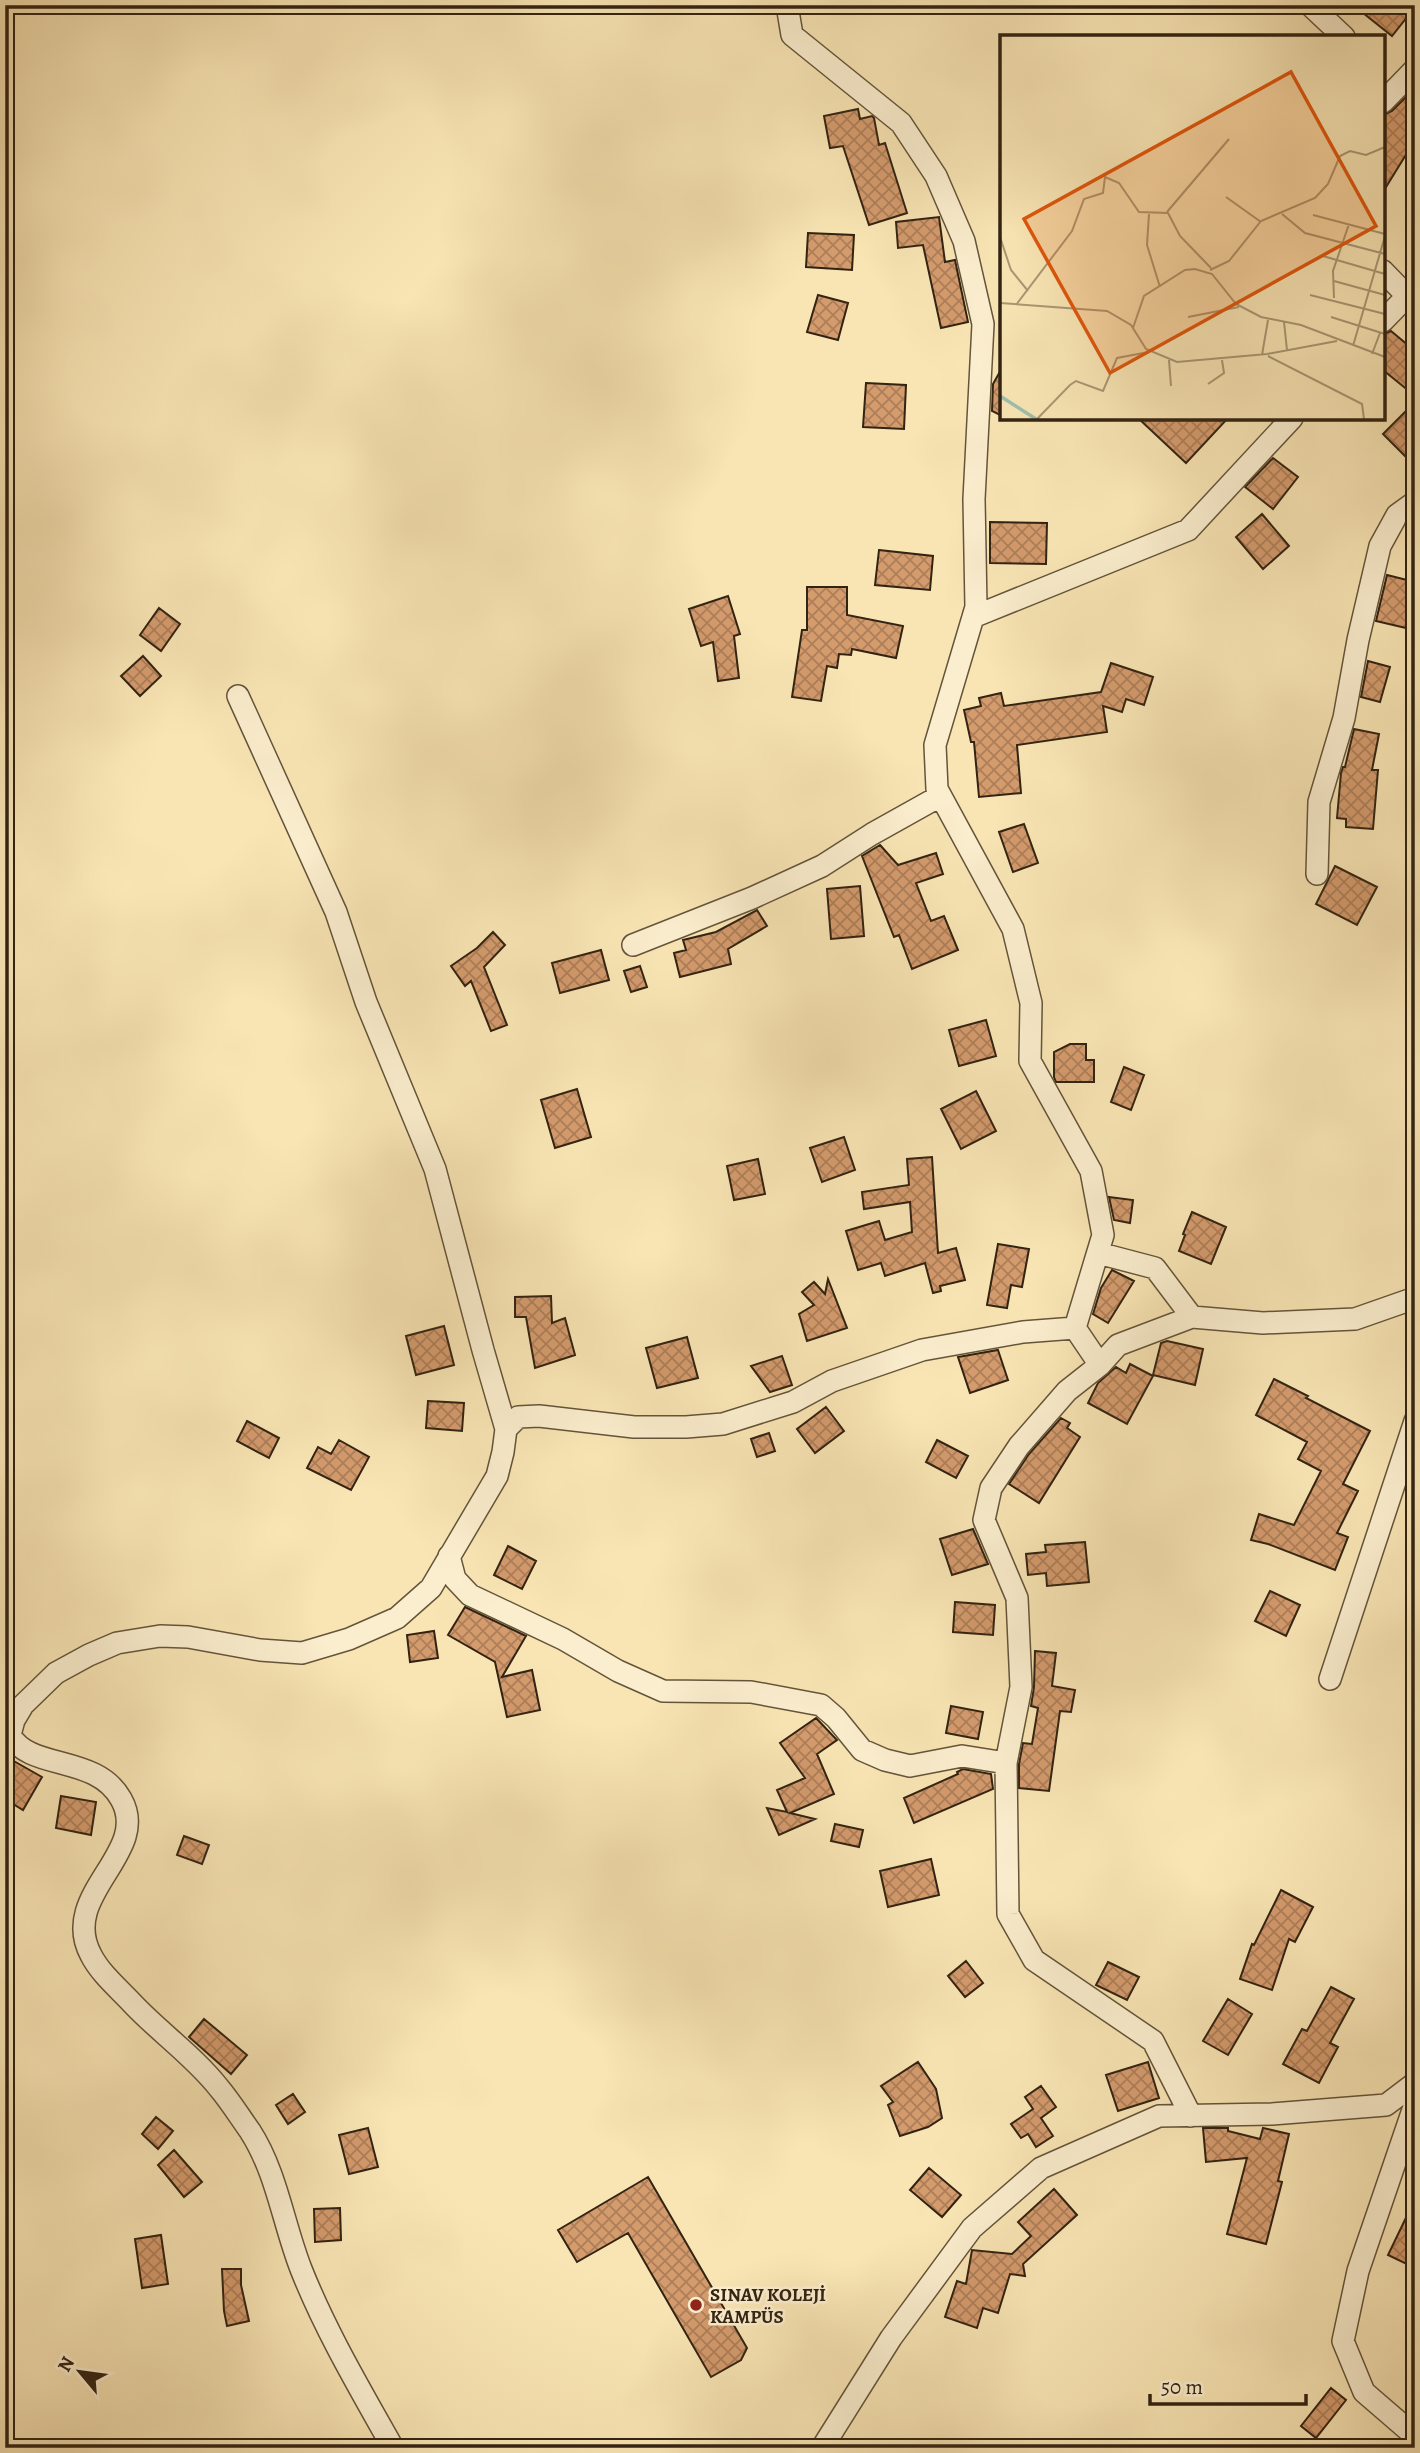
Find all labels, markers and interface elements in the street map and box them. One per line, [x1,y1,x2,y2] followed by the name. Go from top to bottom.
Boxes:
[1000,35,1385,420] inset map
[710,2282,826,2330] place label: SINAV KOLEJİ KAMPÜS
[688,2297,704,2313] marker: SINAV KOLEJİ KAMPÜS
[46,2338,116,2408] north arrow
[51,2352,81,2377] text: N
[1150,2362,1306,2406] scale bar
[1161,2373,1203,2401] text: 50 m

